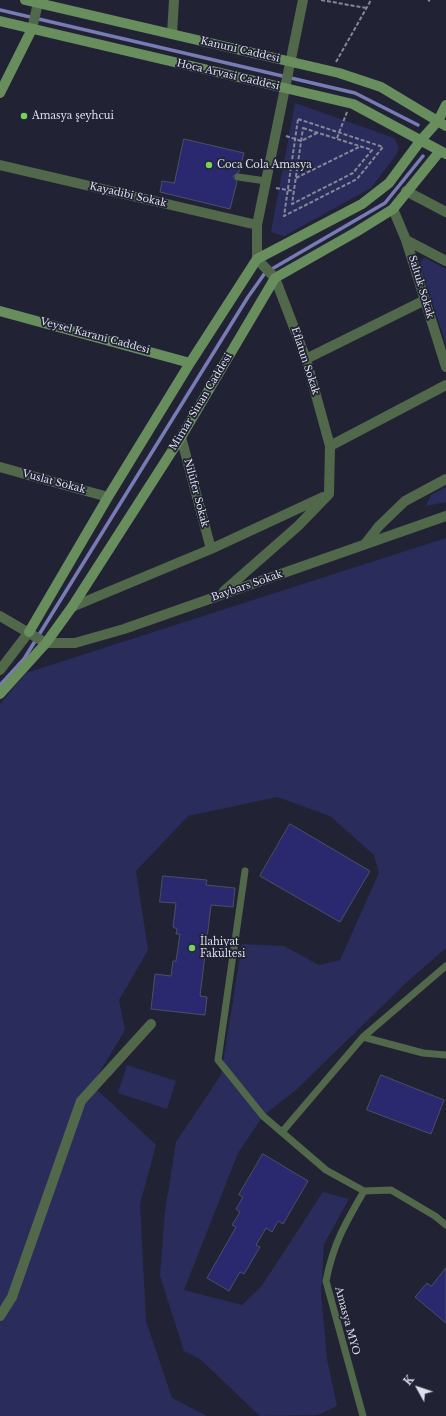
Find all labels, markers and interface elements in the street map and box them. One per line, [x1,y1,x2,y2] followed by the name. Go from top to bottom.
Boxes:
[199,35,281,65] street label: Kanuni Caddesi
[176,57,280,93] street label: Hoca Arvasi Caddesi
[32,110,114,122] place label: Amasya şeyhcui
[19,111,29,121] marker: Amasya şeyhcui
[217,159,312,171] place label: Coca Cola Amasya
[204,160,214,170] marker: Coca Cola Amasya
[88,180,168,210] street label: Kayadibi Sokak
[406,254,436,320] street label: Saltuk Sokak
[39,316,151,356] street label: Veysel Karani Caddesi
[288,326,322,396] street label: Eflatun Sokak
[167,351,235,453] street label: Mimar Sinan Caddesi
[181,457,211,529] street label: Nilüfer Sokak
[21,468,87,496] street label: Vuslat Sokak
[210,568,284,604] street label: Baybars Sokak
[200,936,245,960] place label: İlahiyat Fakültesi
[187,943,197,953] marker: İlahiyat Fakültesi
[332,1285,362,1357] street label: Amasya MYO
[398,1368,438,1408] north arrow
[401,1372,417,1388] text: K

